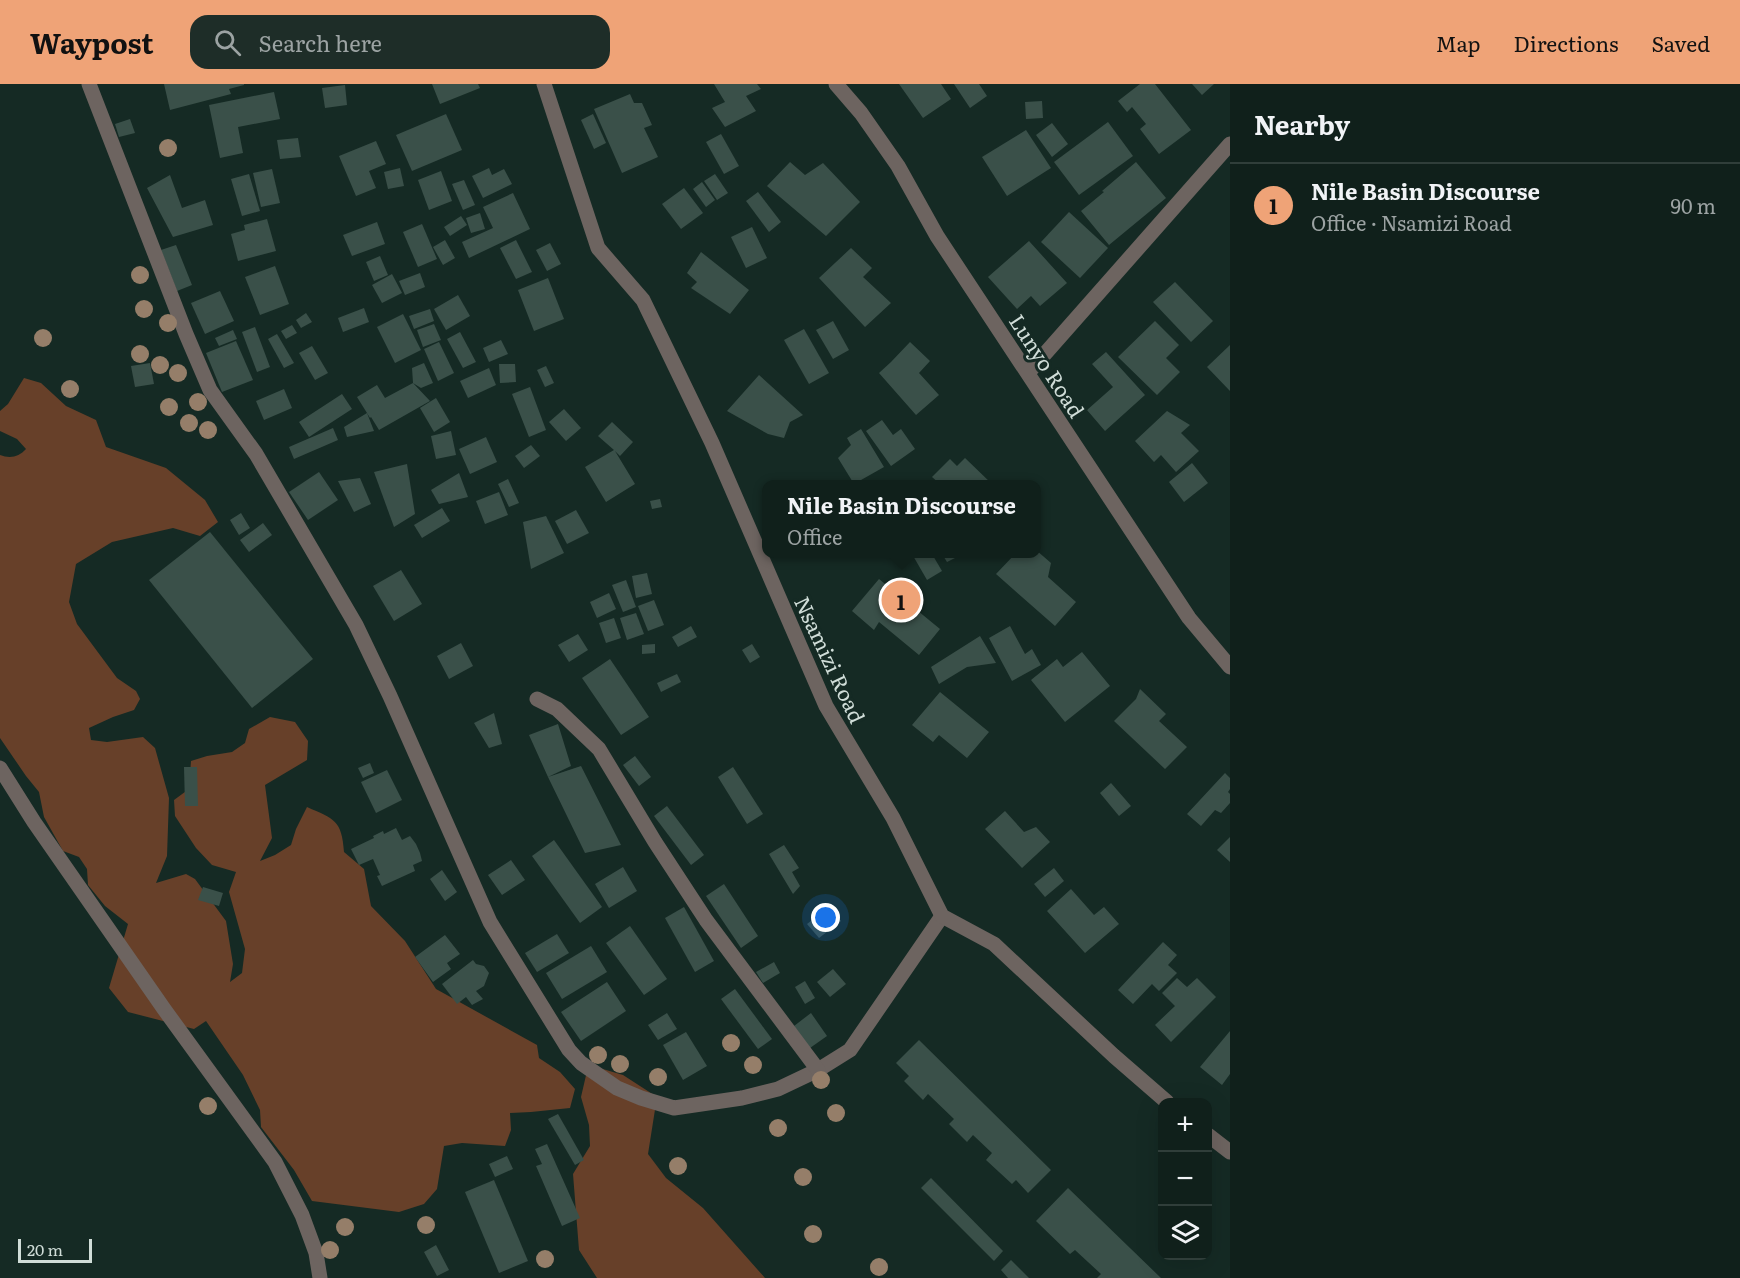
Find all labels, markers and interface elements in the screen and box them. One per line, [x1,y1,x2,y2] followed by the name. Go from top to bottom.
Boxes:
[190,15,610,69] search box
[30,21,154,63] text: Waypost
[211,26,244,59] icon: search
[259,26,382,59] text: Search here
[1436,27,1481,58] text: Map
[1514,27,1619,58] text: Directions
[1652,27,1710,58] text: Saved
[1254,104,1350,143] text: Nearby
[1311,174,1540,207] text: Nile Basin Discourse
[1269,190,1278,220] text: 1
[1671,190,1716,220] text: 90 m
[1311,207,1512,237] text: Office · Nsamizi Road
[1003,307,1093,423] street label: Lunyo Road
[762,480,1041,558] popup
[787,488,1016,521] text: Nile Basin Discourse
[787,521,842,551] text: Office
[882,578,920,622] pin: 1
[788,590,874,728] street label: Nsamizi Road
[811,903,840,932] your location
[1158,1098,1212,1260] map controls
[1158,1098,1212,1152] button: +
[1158,1152,1212,1206] button: −
[1158,1206,1212,1260] button: layers
[18,1236,92,1264] scale bar
[27,1237,63,1261] text: 20 m

